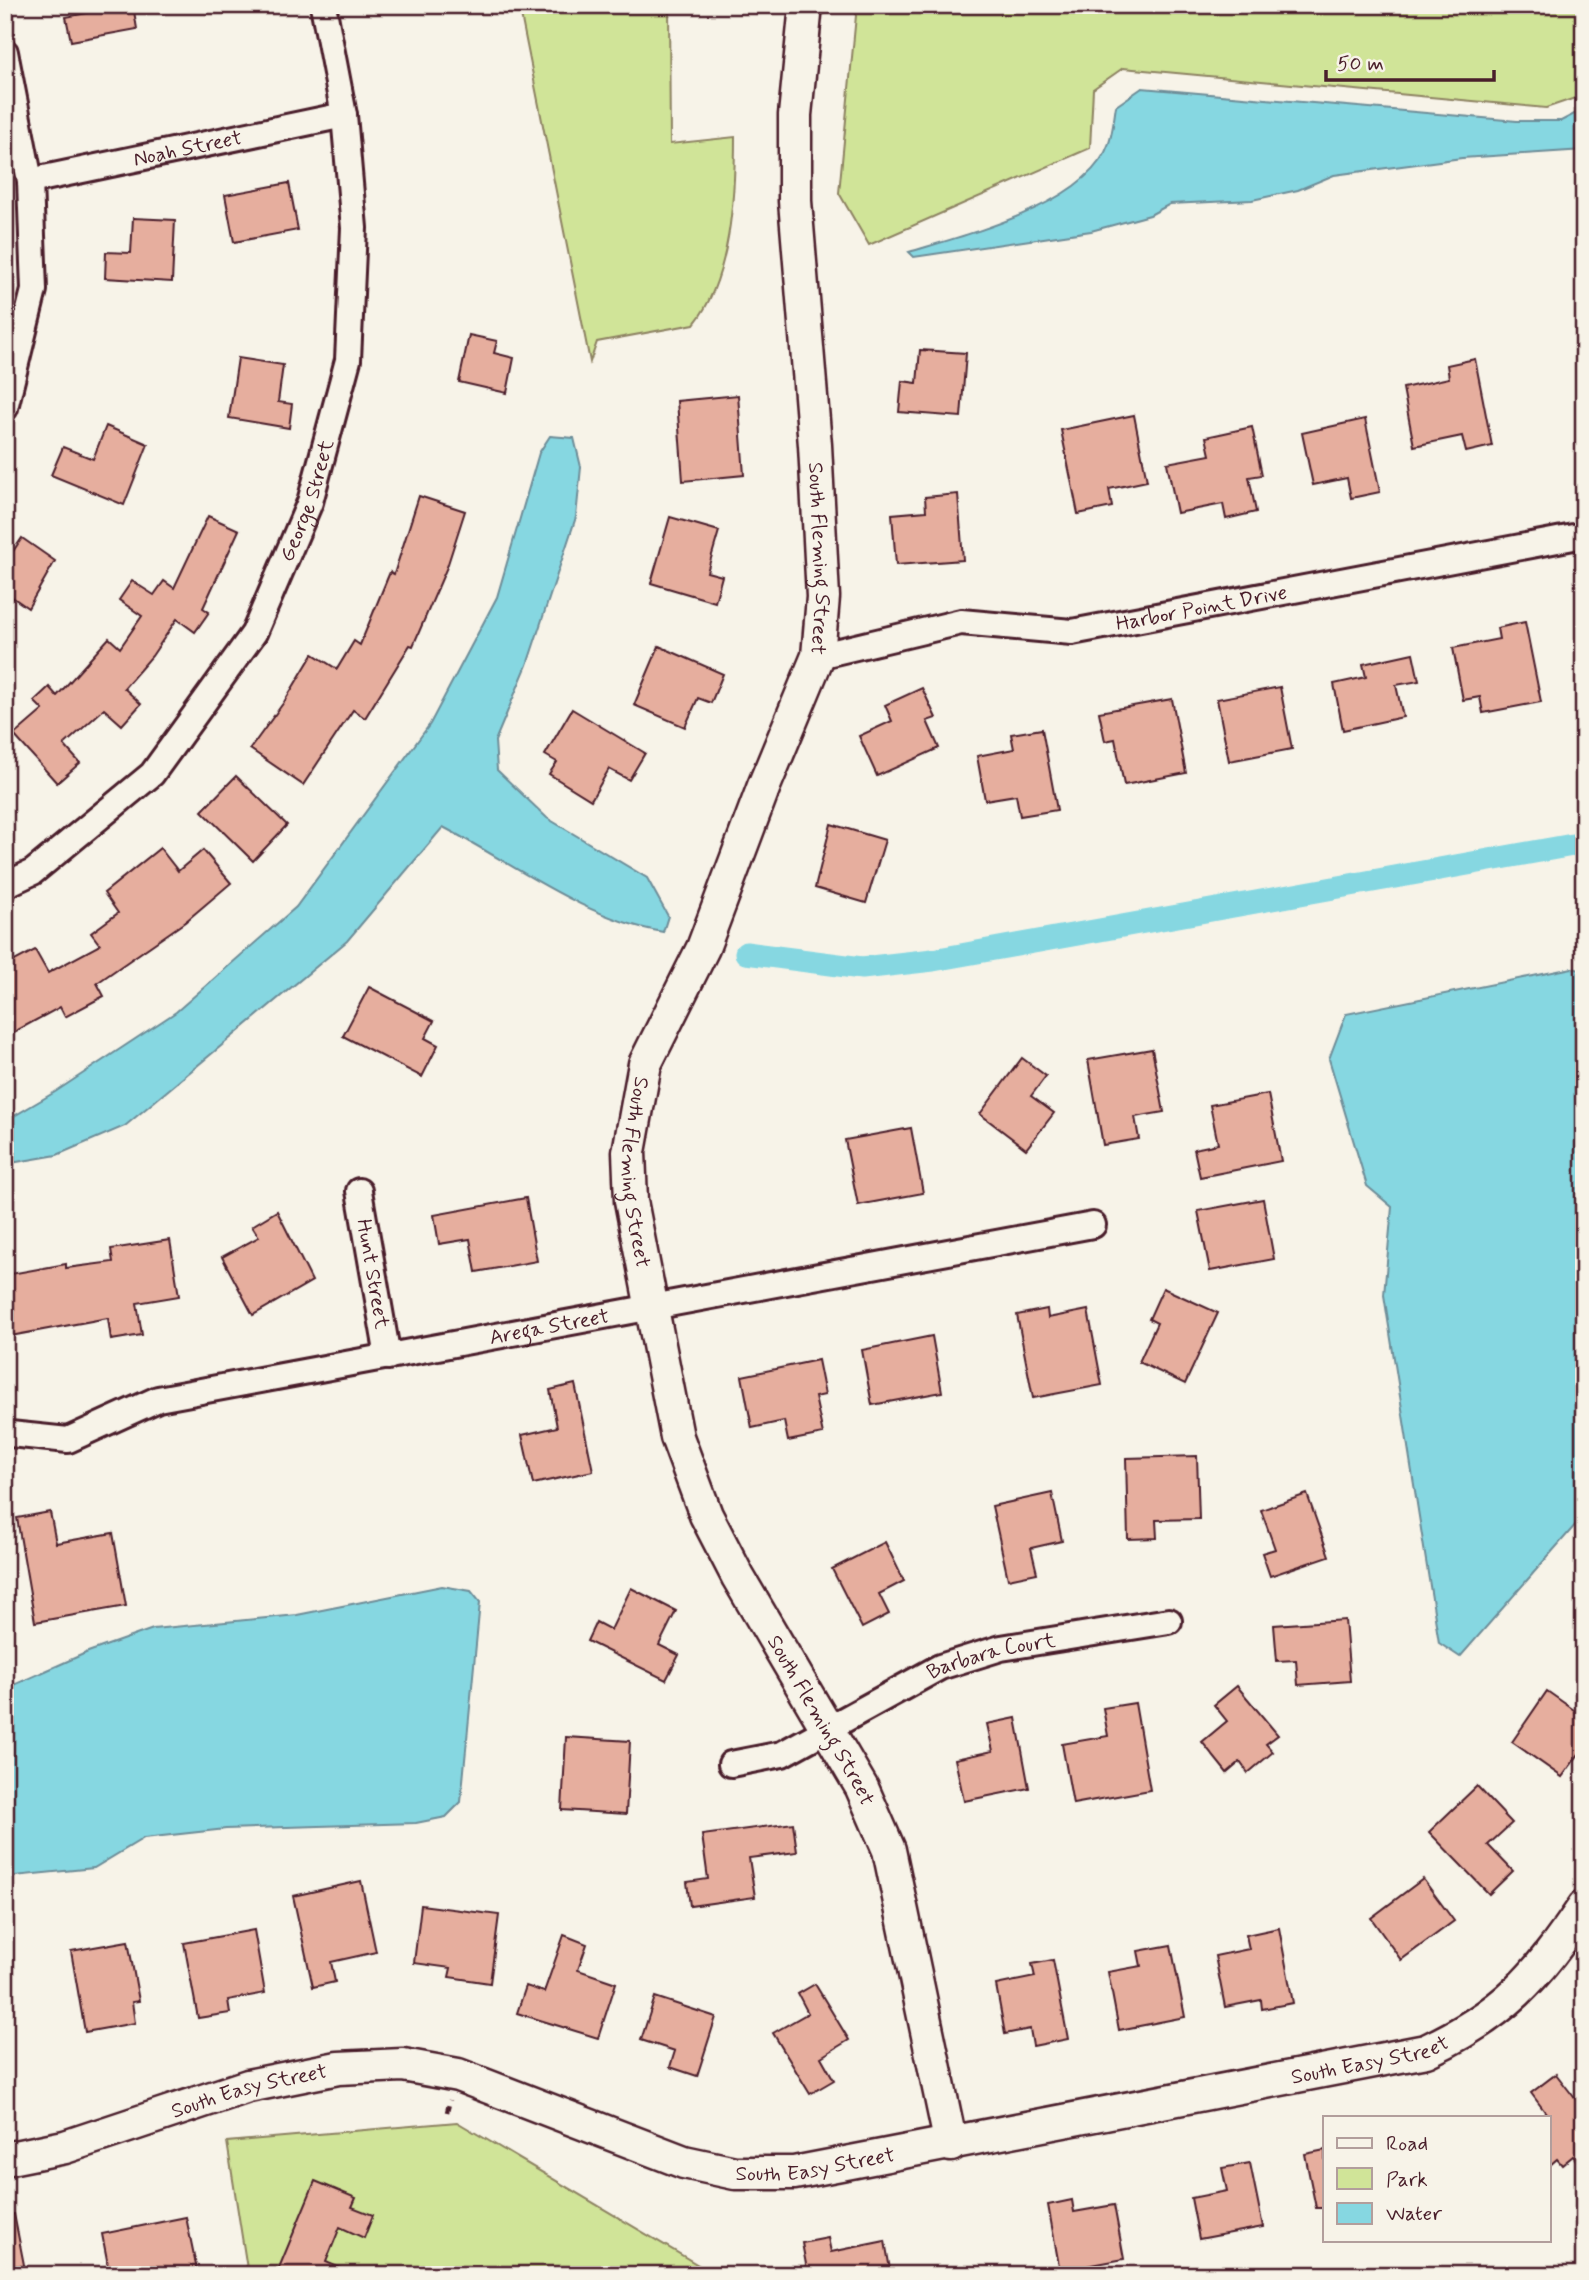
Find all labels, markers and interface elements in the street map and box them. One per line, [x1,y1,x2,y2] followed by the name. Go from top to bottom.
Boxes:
[1326,38,1494,82] scale bar
[1337,50,1384,78] text: 50 m
[131,124,245,174] street label: Noah Street
[273,436,341,566] street label: George Street
[801,461,836,656] street label: South Fleming Street
[1113,579,1289,638] street label: Harbor Point Drive
[614,1074,657,1270] street label: South Fleming Street
[349,1217,396,1332] street label: Hunt Street
[487,1302,612,1352] street label: Arega Street
[922,1626,1058,1687] street label: Barbara Court
[760,1630,881,1810] street label: South Fleming Street
[1289,2029,1454,2092] street label: South Easy Street
[168,2057,330,2126] street label: South Easy Street
[1323,2116,1550,2242] legend
[1386,2130,1428,2158] text: Road
[735,2141,897,2188] street label: South Easy Street
[1386,2166,1428,2194] text: Park
[1386,2200,1442,2228] text: Water

